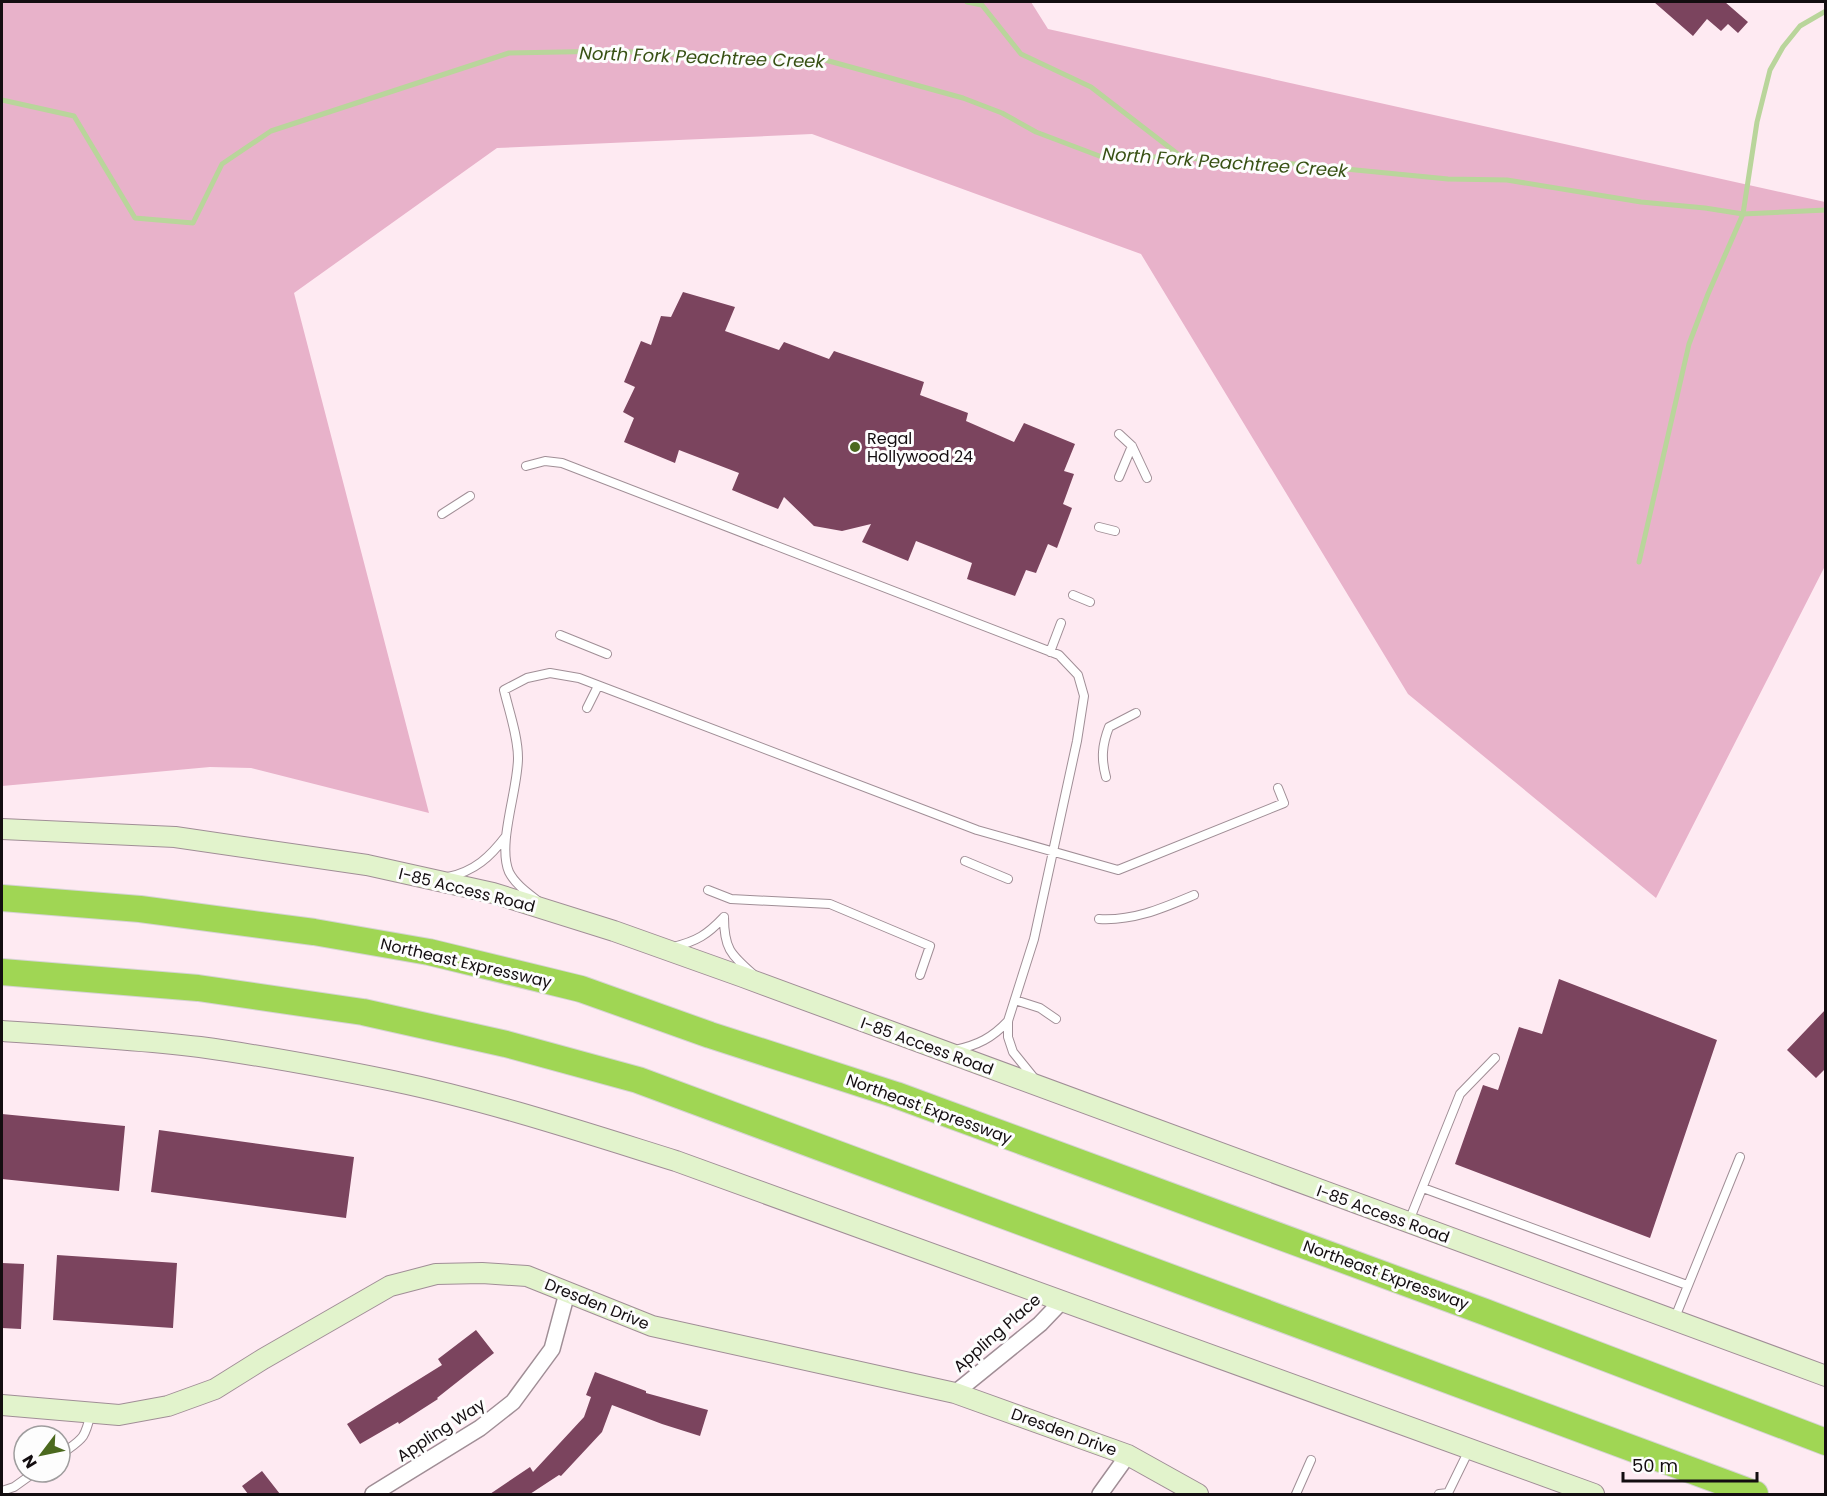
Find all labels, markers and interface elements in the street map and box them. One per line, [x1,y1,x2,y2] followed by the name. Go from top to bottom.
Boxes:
[579,40,826,74] water label: North Fork Peachtree Creek
[1102,141,1349,183] water label: North Fork Peachtree Creek
[867,427,973,468] place label: Regal Hollywood 24
[848,440,862,454] marker: Regal Hollywood 24
[396,862,538,918] street label: I-85 Access Road
[378,932,554,994] street label: Northeast Expressway
[857,1011,997,1081] street label: I-85 Access Road
[843,1068,1015,1150] street label: Northeast Expressway
[1313,1179,1453,1249] street label: I-85 Access Road
[1300,1234,1472,1316] street label: Northeast Expressway
[541,1273,653,1335] street label: Dresden Drive
[948,1288,1046,1378] street label: Appling Place
[392,1393,490,1467] street label: Appling Way
[1008,1402,1120,1462] street label: Dresden Drive
[12,1424,72,1484] north arrow
[1623,1445,1756,1483] scale bar
[17,1450,43,1473] text: N
[1632,1453,1678,1478] text: 50 m

